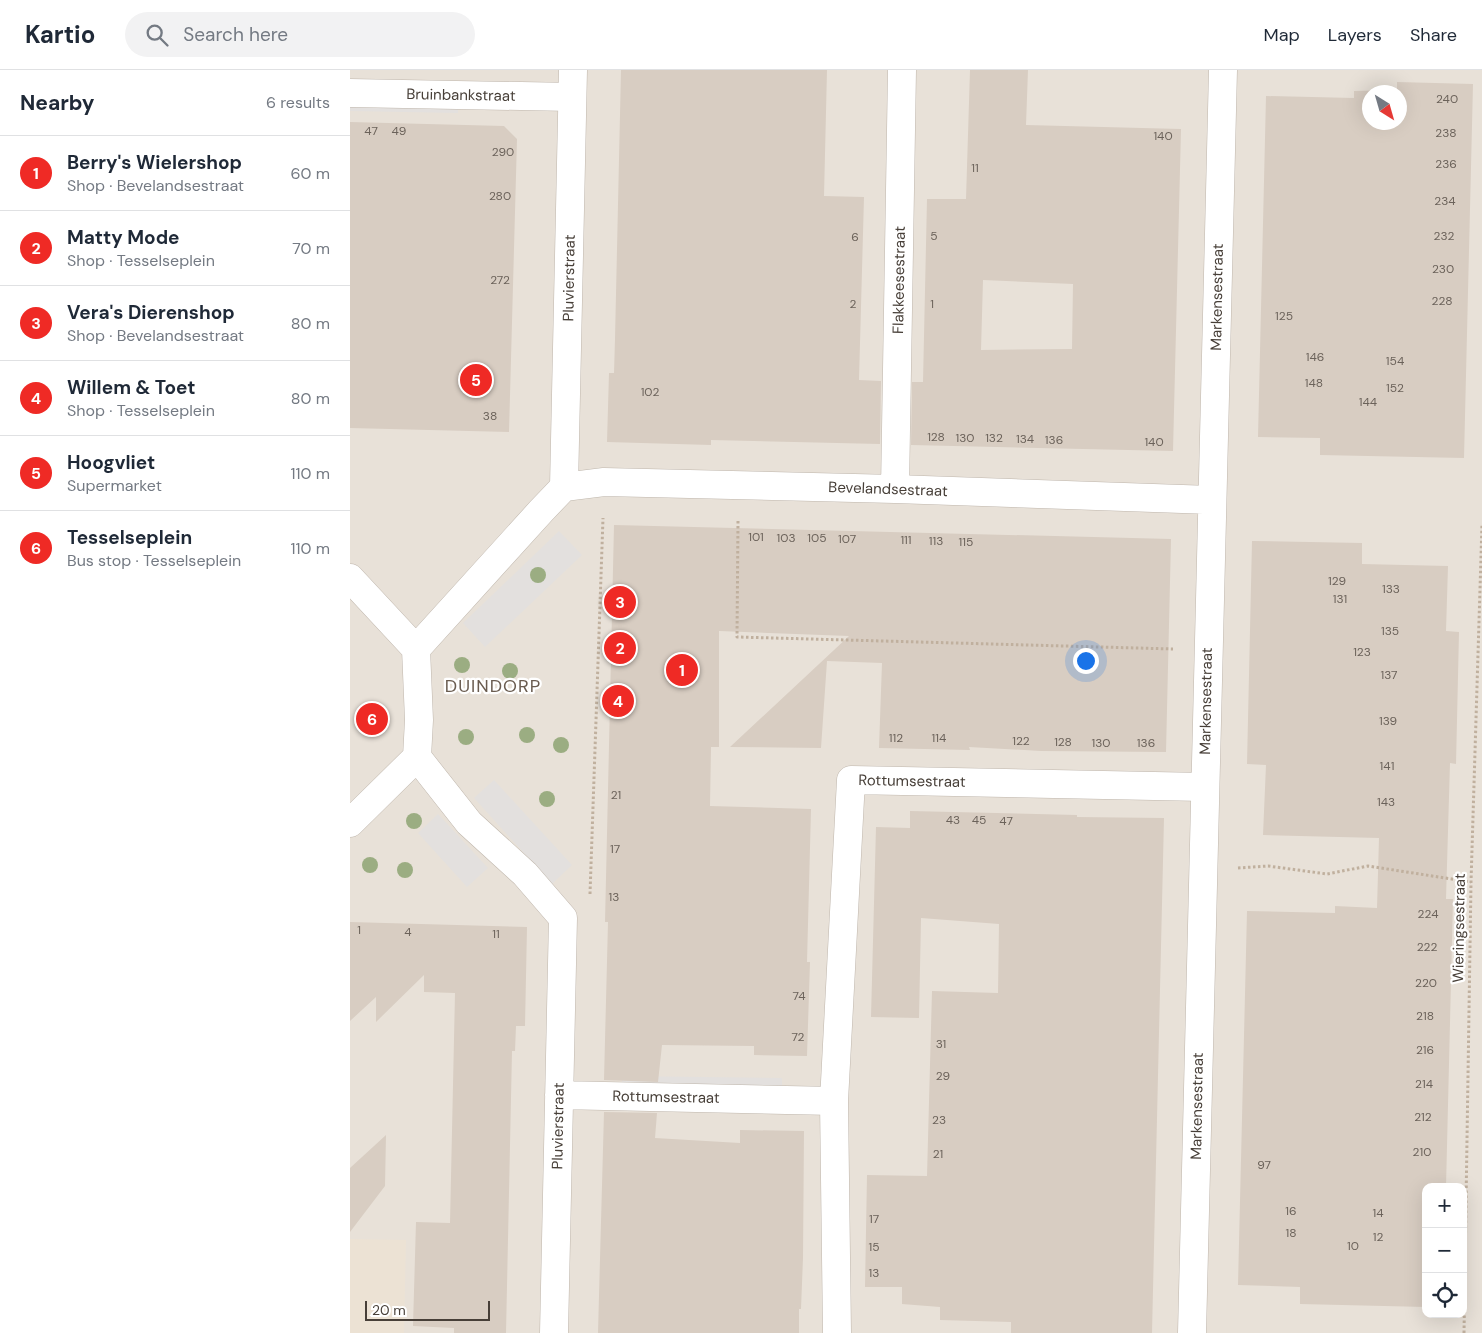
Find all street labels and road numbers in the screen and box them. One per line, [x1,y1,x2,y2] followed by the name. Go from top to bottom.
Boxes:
[406,84,516,106] street label: Bruinbankstraat
[888,226,910,334] street label: Flakkeesestraat
[558,234,580,322] street label: Pluvierstraat
[1206,243,1228,351] street label: Markensestraat
[828,477,948,501] street label: Bevelandsestraat
[1195,647,1217,755] street label: Markensestraat
[858,770,966,792] street label: Rottumsestraat
[1448,873,1470,983] street label: Wieringsestraat
[1186,1052,1208,1160] street label: Markensestraat
[547,1082,569,1170] street label: Pluvierstraat
[612,1086,720,1108] street label: Rottumsestraat

